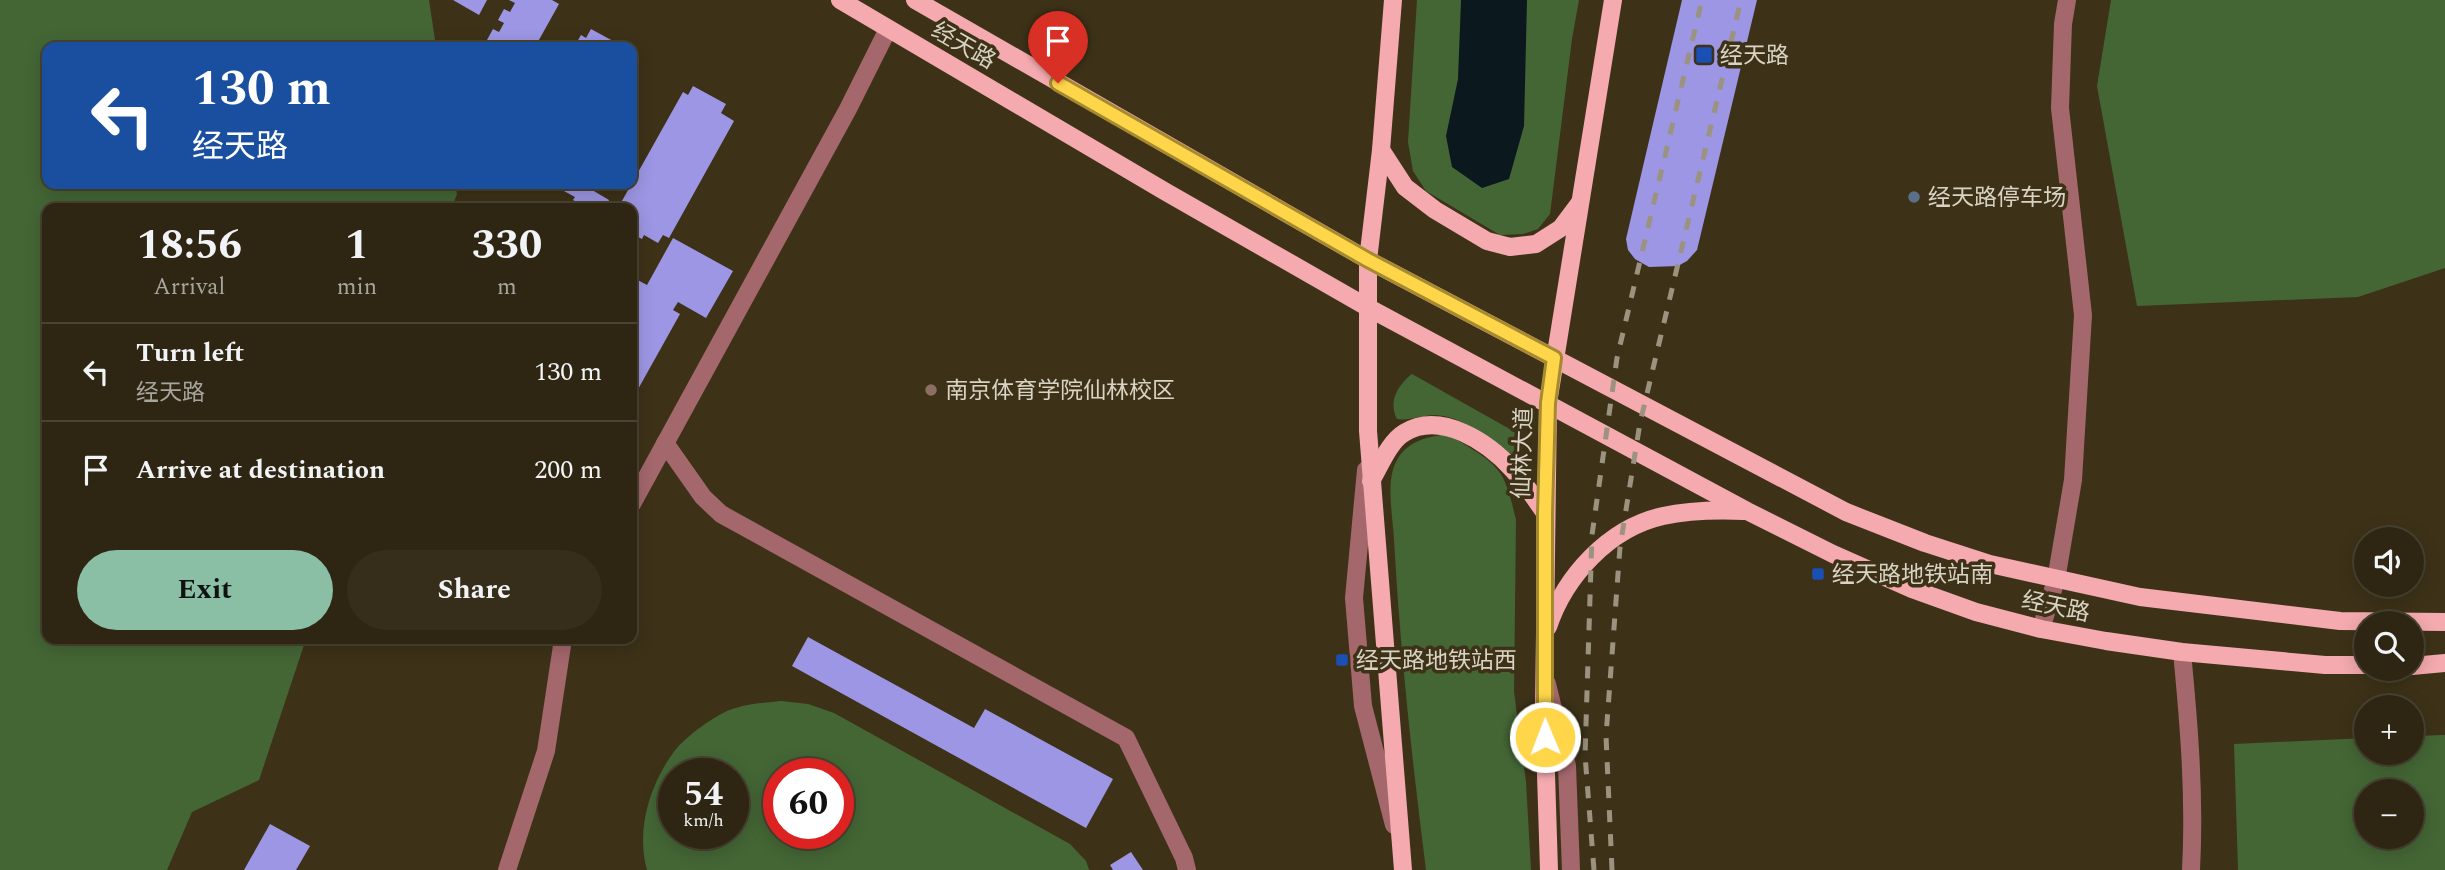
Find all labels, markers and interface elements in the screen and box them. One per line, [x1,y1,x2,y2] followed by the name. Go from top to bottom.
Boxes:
[1028,11,1088,83] pin
[925,14,1002,79] street label: 经天路
[1039,22,1077,60] icon: arrive
[1720,39,1789,74] place label: 经天路
[1694,45,1714,65] marker: 经天路
[192,52,331,127] text: 130 m
[77,70,168,161] icon: left
[192,123,288,172] text: 经天路
[1928,181,2066,216] place label: 经天路停车场
[1906,189,1922,205] marker: 经天路停车场
[137,214,242,277] text: 18:56
[345,214,369,277] text: 1
[472,214,542,277] text: 330
[154,270,225,305] text: Arrival
[337,270,377,305] text: min
[497,270,517,305] text: m
[136,333,244,373] text: Turn left
[534,352,602,392] text: 130 m
[77,353,115,391] icon: left
[945,374,1175,409] place label: 南京体育学院仙林校区
[136,376,205,411] text: 经天路
[923,382,939,398] marker: 南京体育学院仙林校区
[1504,406,1543,500] street label: 仙林大道
[136,450,385,490] text: Arrive at destination
[534,450,602,490] text: 200 m
[77,451,115,489] icon: arrive
[2354,527,2424,849] map controls
[2354,527,2424,597] button: sound
[77,550,333,630] button: Exit
[347,550,602,630] button: Share
[1832,558,1993,593] place label: 经天路地铁站南
[1810,566,1826,582] marker: 经天路地铁站南
[2018,583,2093,632] street label: 经天路
[2354,611,2424,681] button: search
[1356,644,1517,679] place label: 经天路地铁站西
[1334,652,1350,668] marker: 经天路地铁站西
[2354,695,2424,765] button: +
[1508,700,1582,774] position arrow
[763,758,854,849] speed limit sign: 60
[684,768,723,821] text: 54
[2354,779,2424,849] button: −
[683,807,724,834] text: km/h

